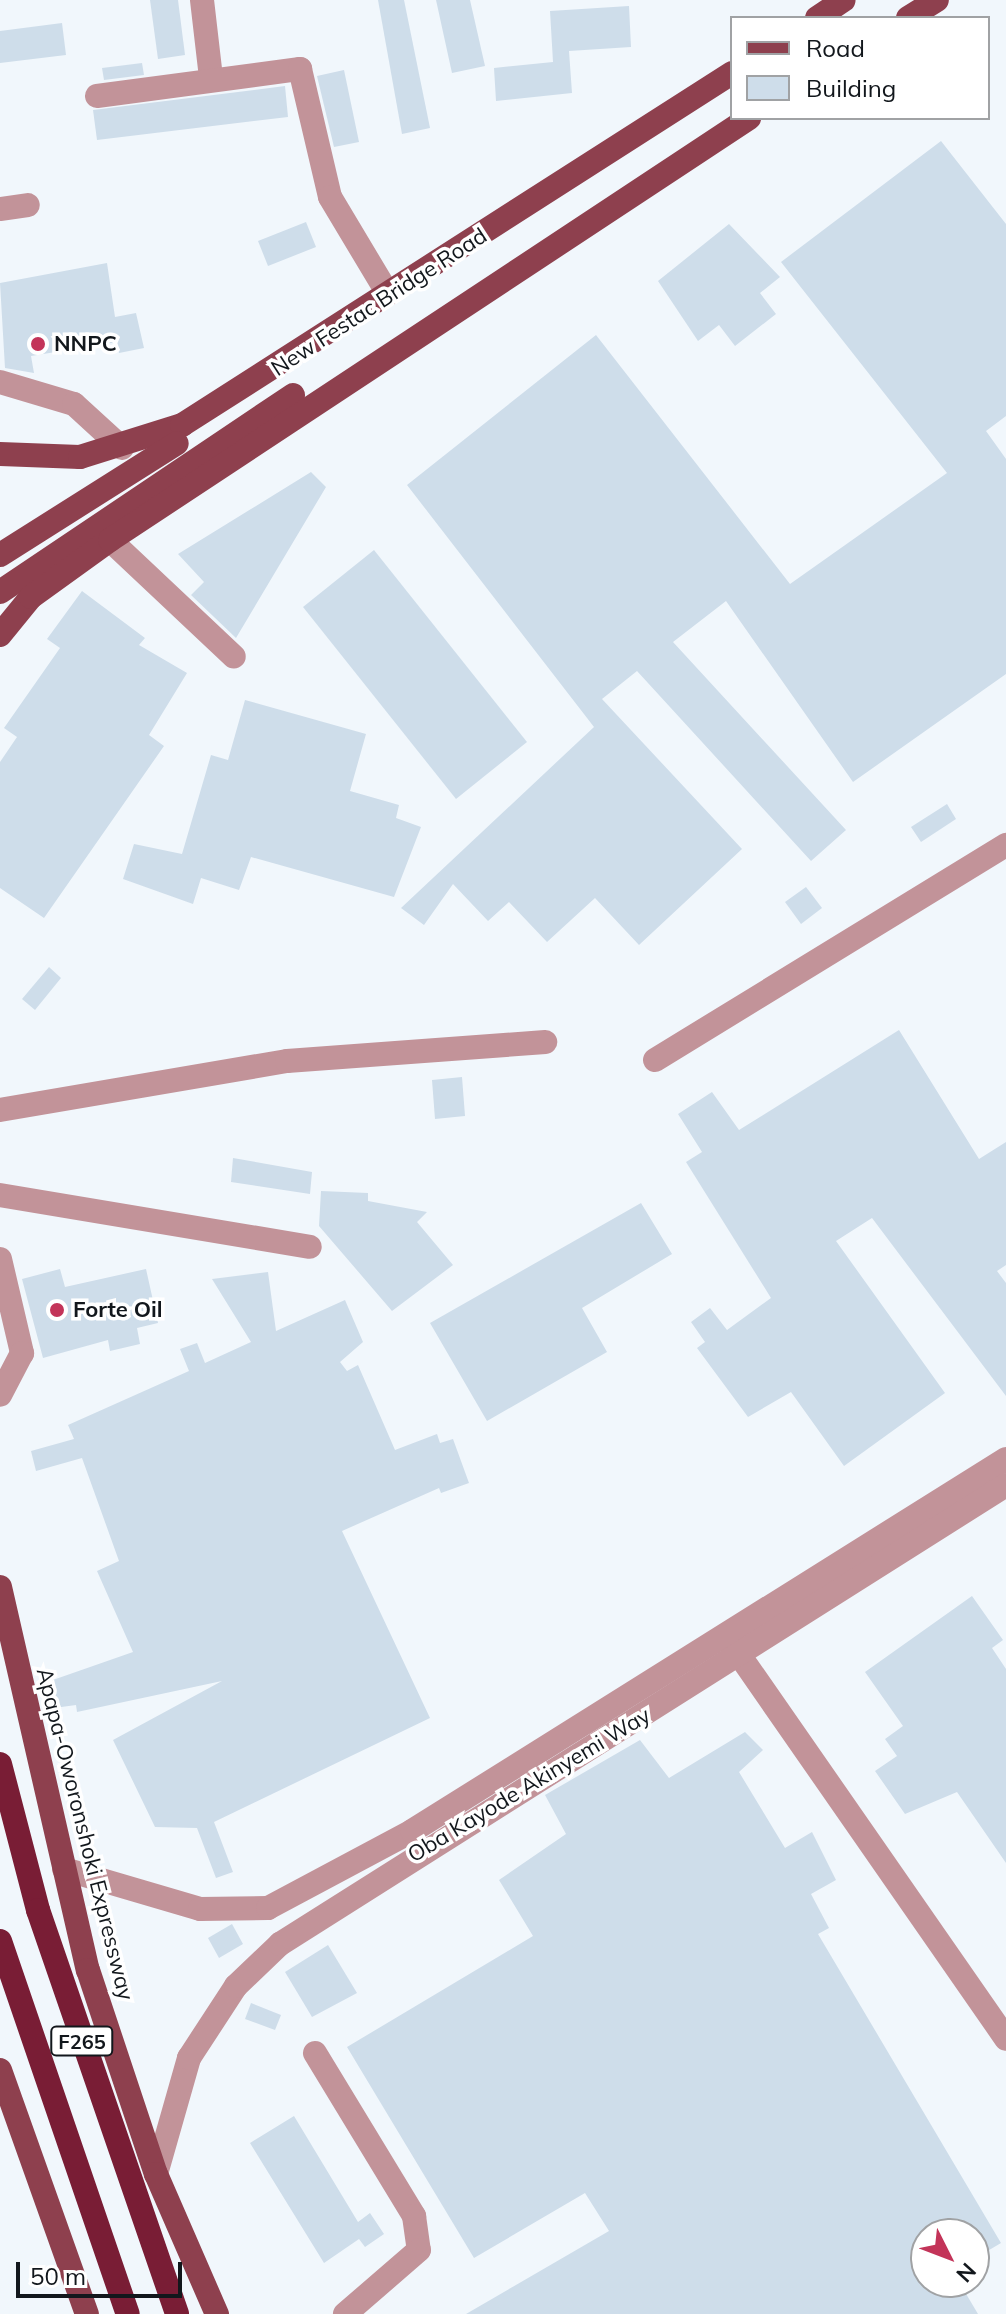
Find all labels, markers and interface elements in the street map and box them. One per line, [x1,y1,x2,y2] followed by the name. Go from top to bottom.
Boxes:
[730,16,990,120] legend
[806,33,865,63] text: Road
[806,73,896,103] text: Building
[266,222,492,382] street label: New Festac Bridge Road
[54,331,117,357] place label: NNPC
[29,335,47,353] marker: NNPC
[73,1297,163,1323] place label: Forte Oil
[48,1301,66,1319] marker: Forte Oil
[31,1665,139,2003] street label: Apapa-Oworonshoki Expressway
[403,1702,655,1868] street label: Oba Kayode Akinyemi Way
[50,2025,114,2057] road number: F265
[910,2218,990,2298] north arrow
[20,2246,186,2296] scale bar
[950,2257,982,2288] text: N
[30,2261,86,2291] text: 50 m

